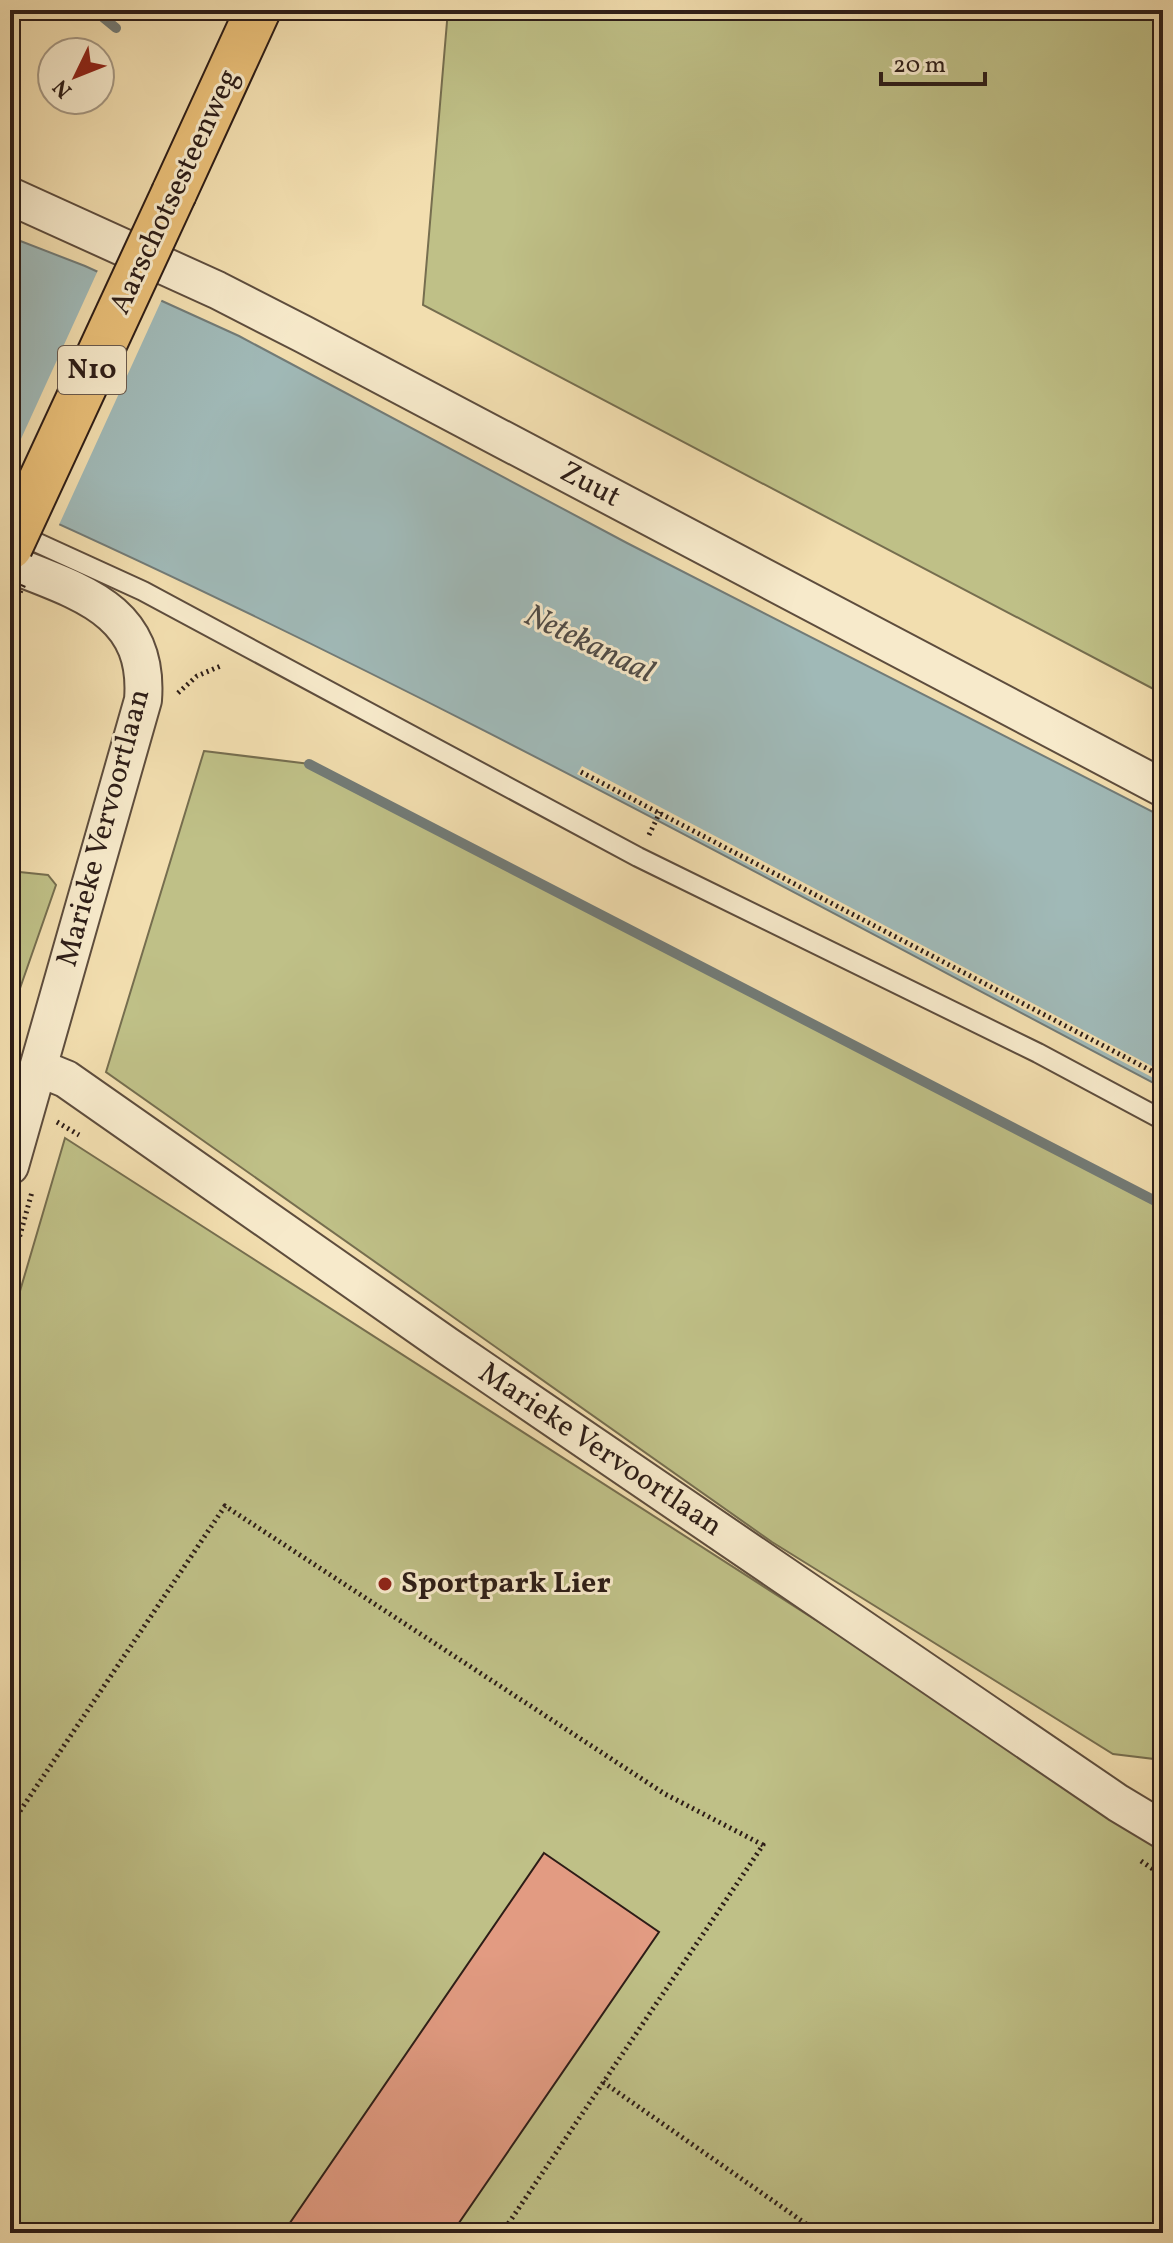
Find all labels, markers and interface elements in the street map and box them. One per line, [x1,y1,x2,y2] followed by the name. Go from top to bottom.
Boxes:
[36,36,116,116] north arrow
[881,36,985,86] scale bar
[893,49,946,83] text: 20 m
[100,62,250,322] street label: Aarschotsesteenweg
[46,72,80,104] text: N
[58,346,126,394] road number: N10
[552,452,628,518] street label: Zuut
[517,595,661,695] water label: Netekanaal
[47,685,161,971] street label: Marieke Vervoortlaan
[470,1353,730,1547] street label: Marieke Vervoortlaan
[401,1563,611,1605] place label: Sportpark Lier
[376,1575,394,1593] marker: Sportpark Lier

